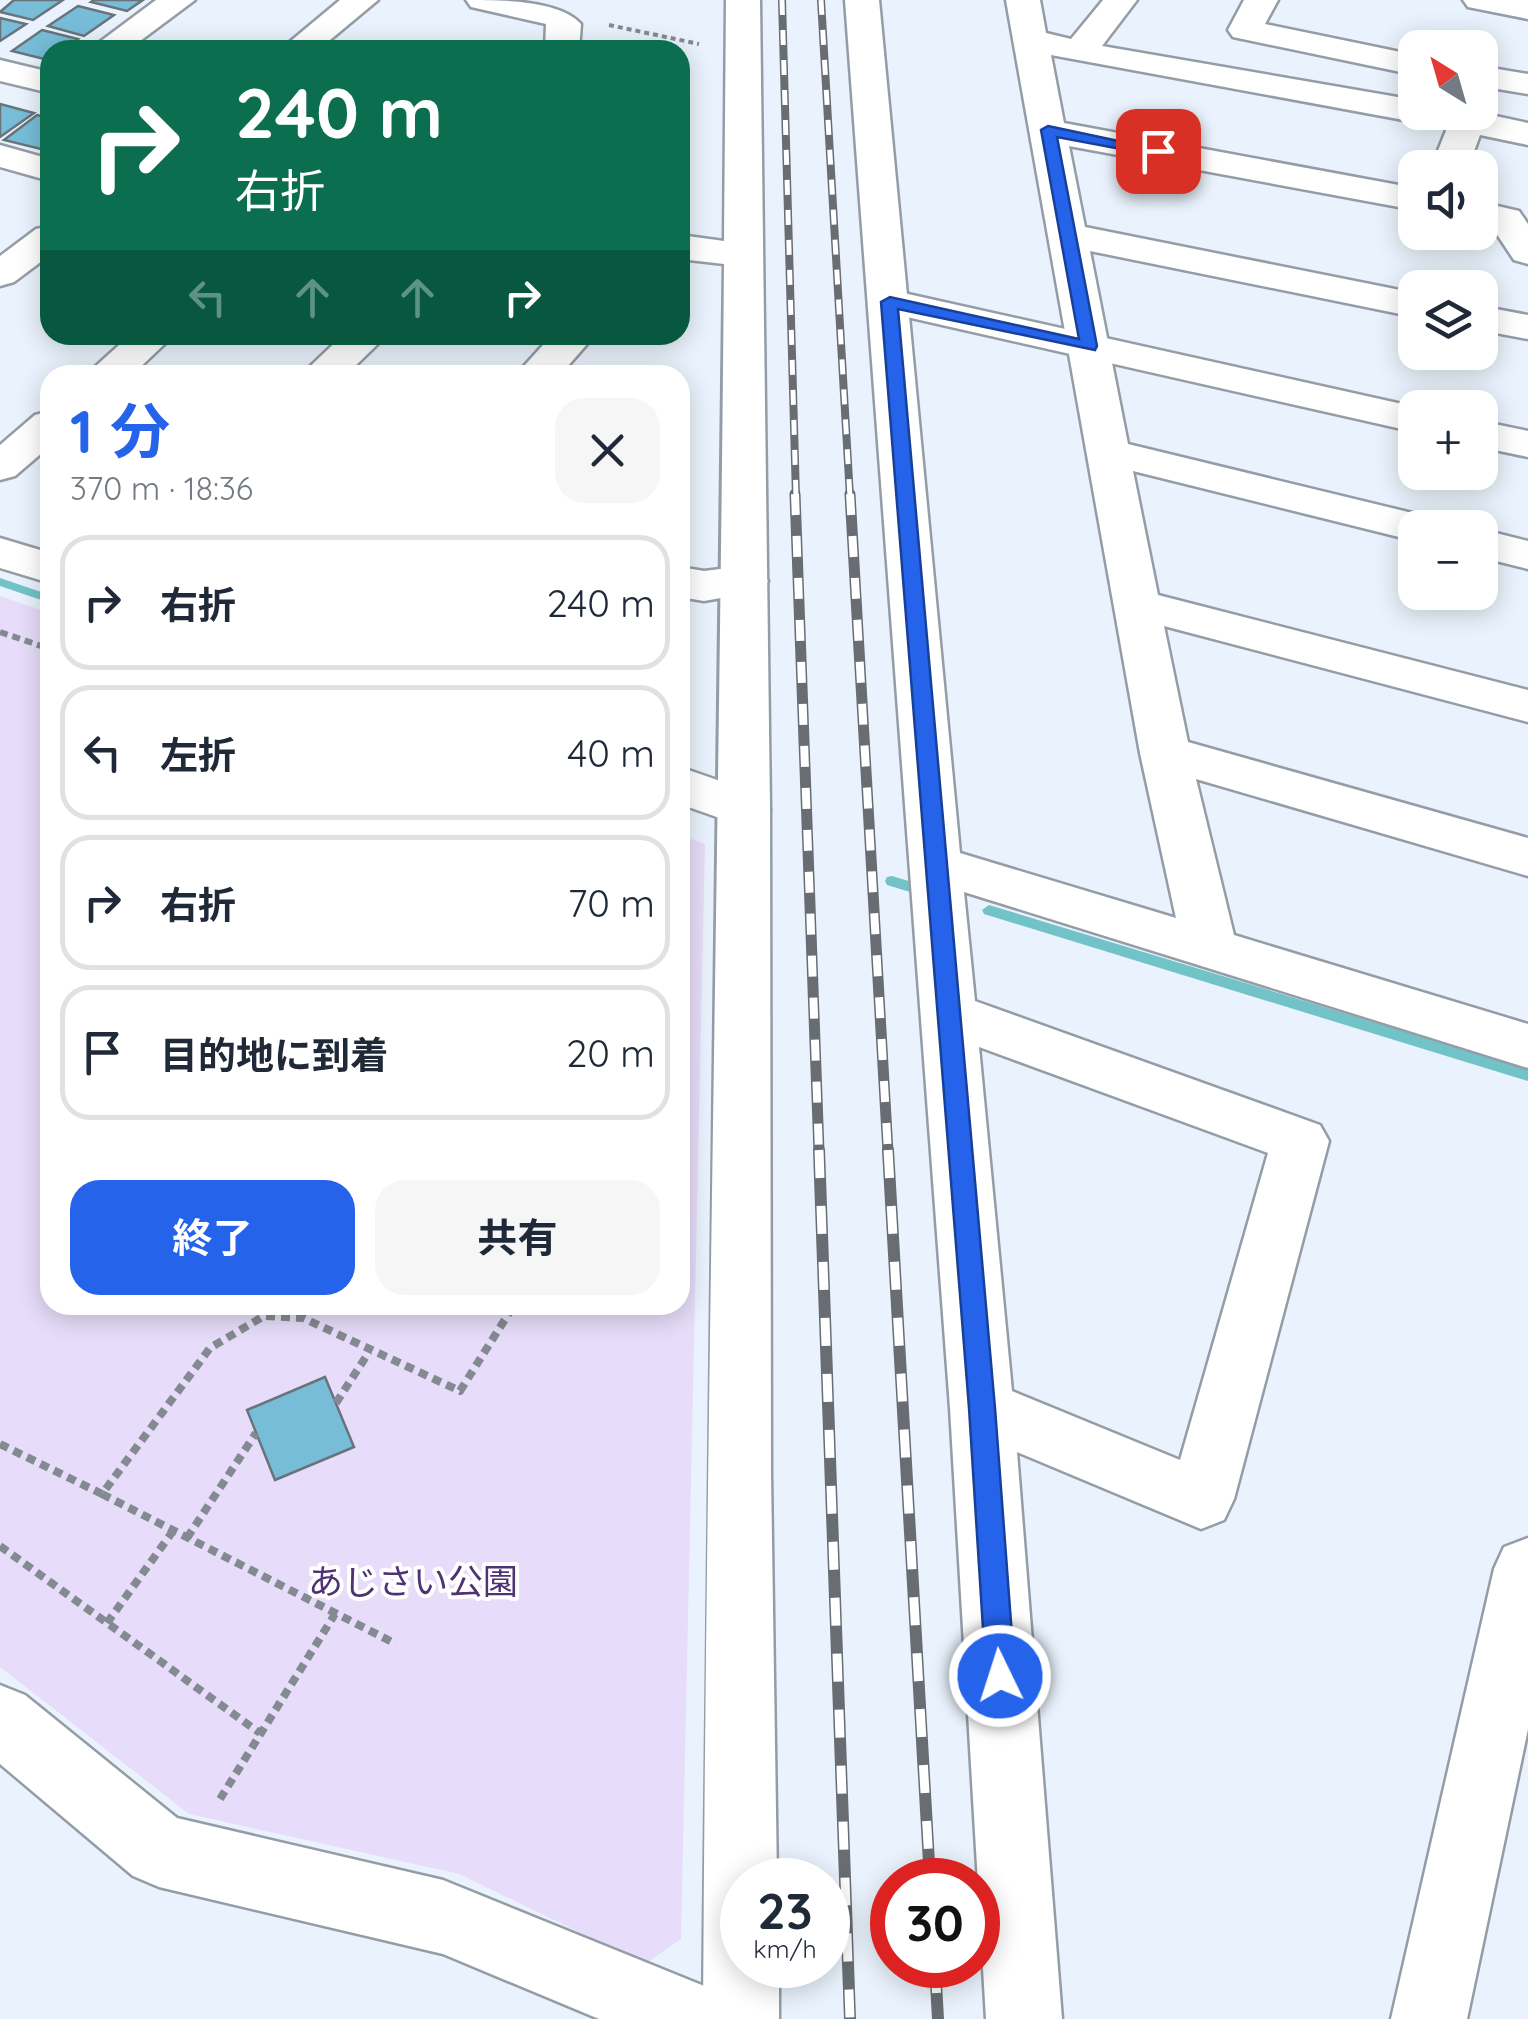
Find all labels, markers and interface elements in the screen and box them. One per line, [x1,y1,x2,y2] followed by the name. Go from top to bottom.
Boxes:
[1398,30,1498,130] north arrow
[1398,30,1498,610] map controls
[235,68,443,156] text: 240 m
[70,80,200,210] icon: right
[1116,109,1201,194] pin
[1131,124,1186,179] icon: arrive
[1398,150,1498,250] button: sound
[235,162,325,218] text: 右折
[180,270,235,325] icon: left
[285,270,340,325] icon: ahead
[390,270,445,325] icon: ahead
[495,270,550,325] icon: right
[1398,270,1498,370] button: layers
[1398,390,1498,490] button: +
[70,393,170,468] text: 1 分
[555,398,660,503] button: close
[70,468,253,508] text: 370 m · 18:36
[1398,510,1498,610] button: −
[75,575,130,630] icon: right
[547,579,655,627] text: 240 m
[160,581,236,629] text: 右折
[75,725,130,780] icon: left
[567,729,655,777] text: 40 m
[160,731,236,779] text: 左折
[75,875,130,930] icon: right
[568,879,655,927] text: 70 m
[160,881,236,929] text: 右折
[75,1025,130,1080] icon: arrive
[566,1029,655,1077] text: 20 m
[160,1031,388,1079] text: 目的地に到着
[70,1180,355,1295] button: 終了
[375,1180,660,1295] button: 共有
[308,1559,518,1603] park label: あじさい公園
[948,1624,1052,1728] position arrow
[870,1858,1000,1988] speed limit sign: 30
[757,1879,813,1942] text: 23
[753,1933,817,1964] text: km/h

